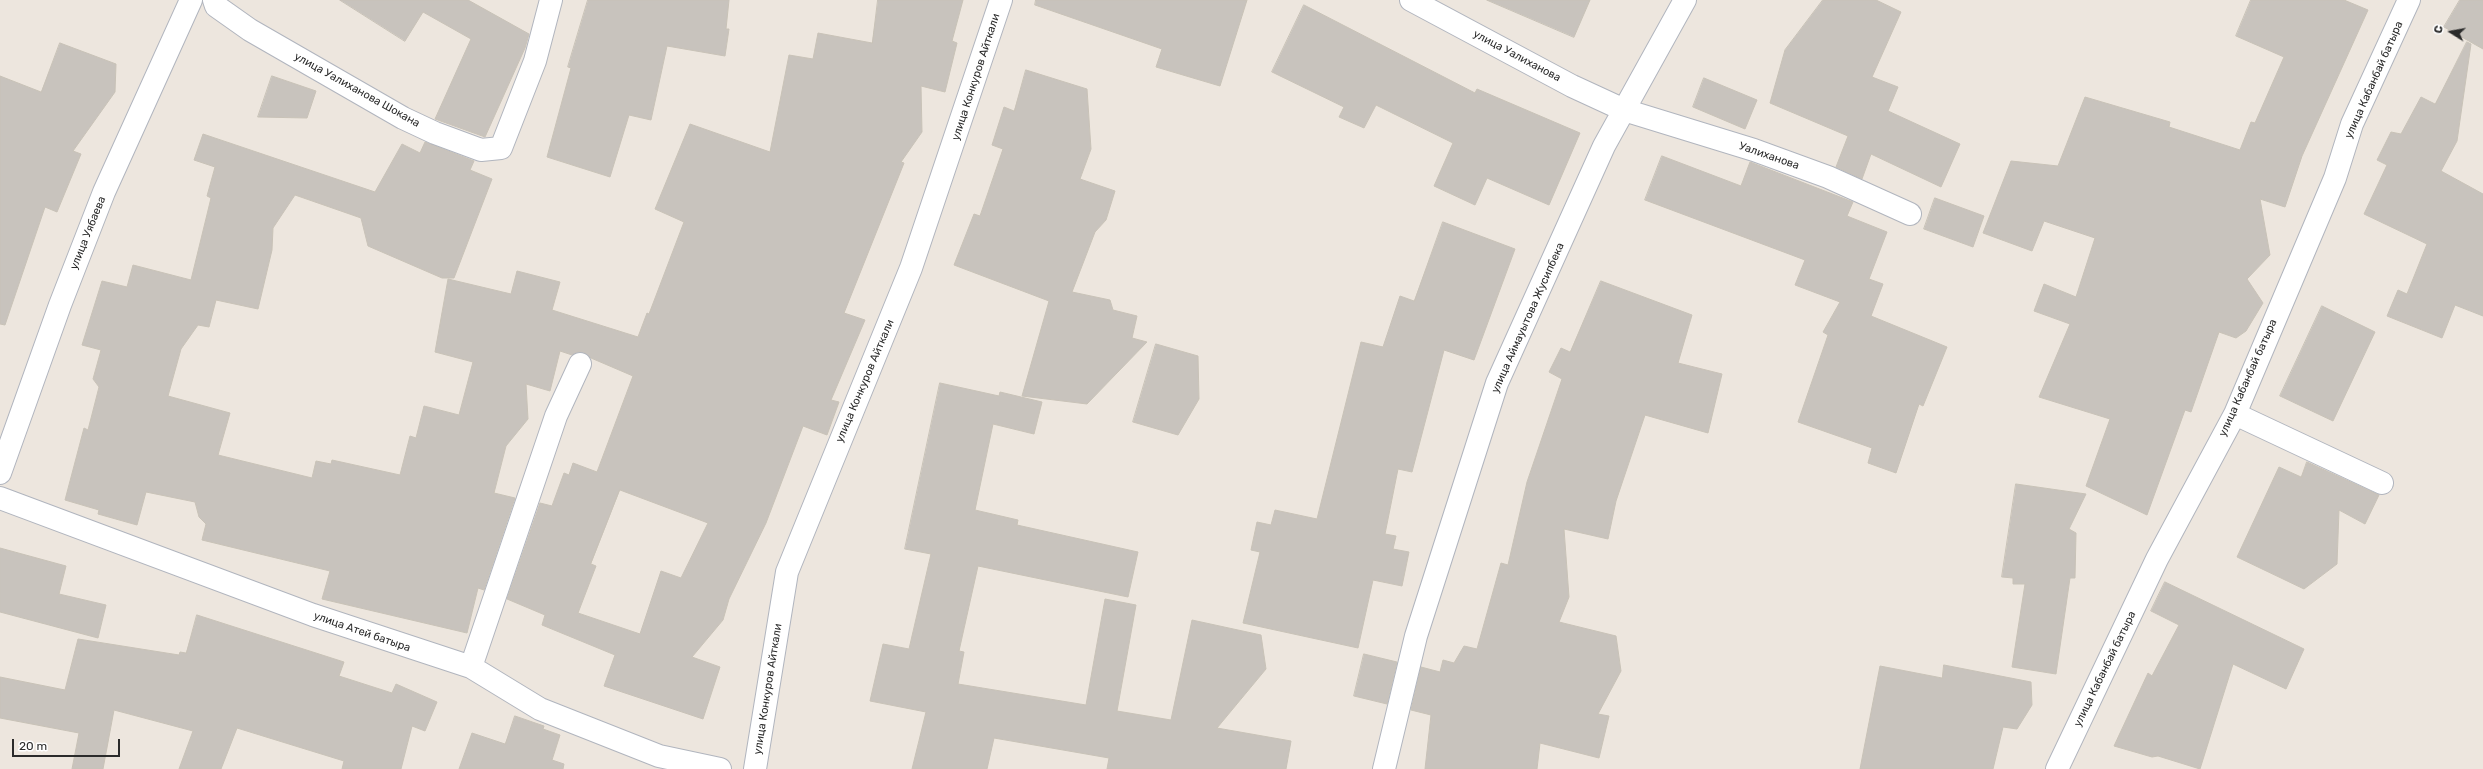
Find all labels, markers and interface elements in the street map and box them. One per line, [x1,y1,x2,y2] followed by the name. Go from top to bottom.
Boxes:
[949,12,1003,142] street label: улица Конкуров Айткали
[2431,12,2471,52] north arrow
[2342,19,2406,141] street label: улица Кабанбай батыра
[2432,25,2446,35] text: С
[1471,27,1563,85] street label: улица Уалиханова
[292,50,422,130] street label: улица Уалиханова Шокана
[1737,140,1801,172] street label: Уалиханова
[67,195,109,271] street label: улица Уябаева
[1489,241,1567,395] street label: улица Аймауытова Жусипбека
[833,317,897,445] street label: улица Конкуров Айткали
[2216,317,2280,439] street label: улица Кабанбай батыра
[312,609,412,655] street label: улица Атей батыра
[2071,609,2139,729] street label: улица Кабанбай батыра
[751,623,785,755] street label: улица Конкуров Айткали
[14,731,122,757] scale bar
[19,739,47,753] text: 20 m

